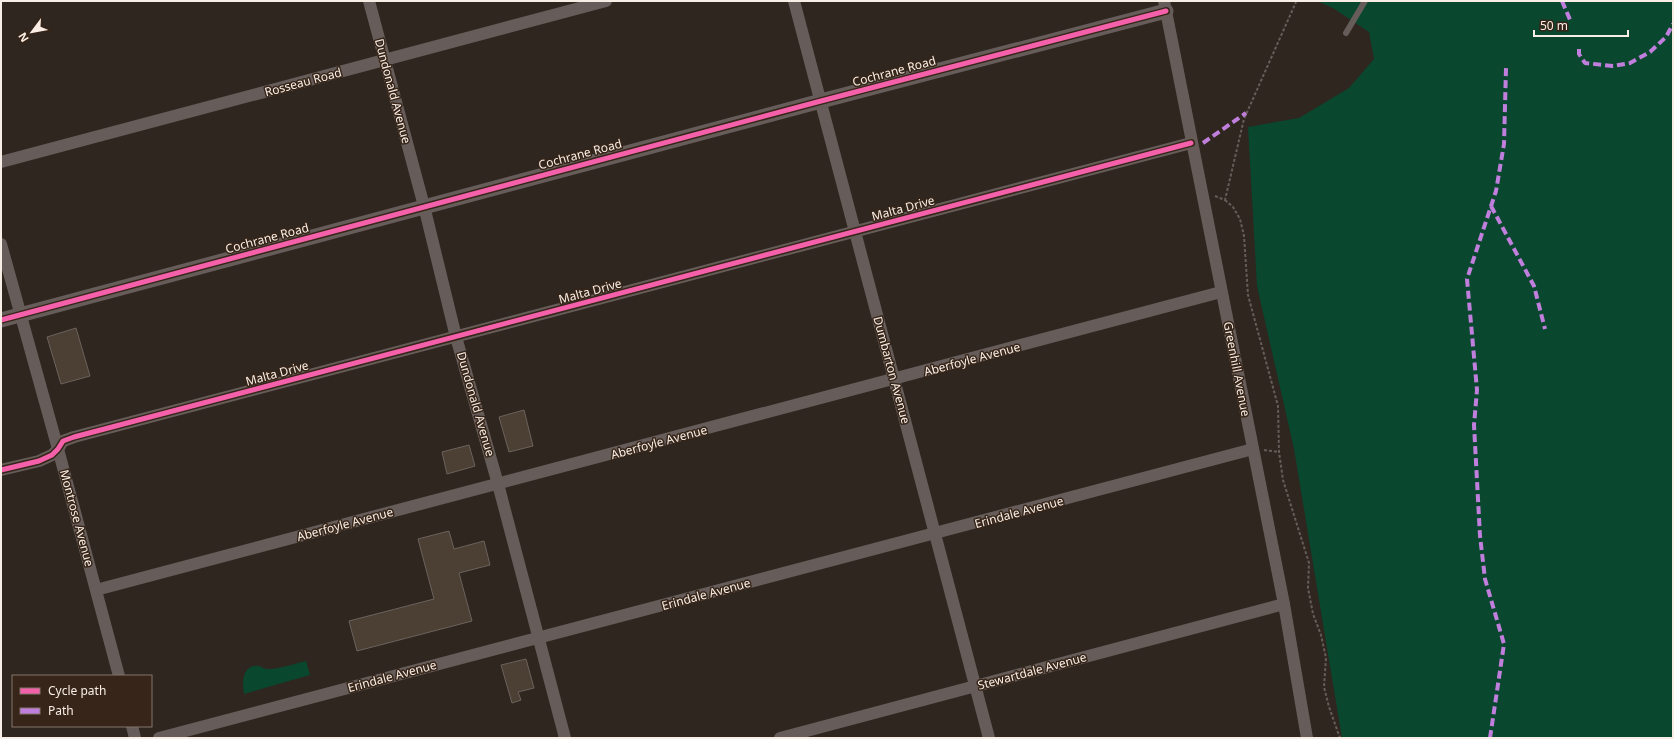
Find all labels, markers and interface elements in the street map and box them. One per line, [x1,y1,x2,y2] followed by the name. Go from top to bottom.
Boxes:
[12,12,52,52] north arrow
[1534,12,1628,38] scale bar
[1540,17,1568,34] text: 50 m
[14,30,32,45] text: N
[371,37,415,146] street label: Dundonald Avenue
[850,52,938,90] street label: Cochrane Road
[263,64,343,100] street label: Rosseau Road
[536,135,624,173] street label: Cochrane Road
[870,191,937,225] street label: Malta Drive
[223,219,311,257] street label: Cochrane Road
[557,274,624,308] street label: Malta Drive
[869,314,915,426] street label: Dumbarton Avenue
[1219,320,1255,418] street label: Greenhill Avenue
[922,338,1022,380] street label: Aberfoyle Avenue
[453,350,499,459] street label: Dundonald Avenue
[244,356,311,390] street label: Malta Drive
[609,421,709,463] street label: Aberfoyle Avenue
[56,468,98,569] street label: Montrose Avenue
[973,492,1066,532] street label: Erindale Avenue
[295,503,395,545] street label: Aberfoyle Avenue
[660,574,753,614] street label: Erindale Avenue
[976,648,1089,694] street label: Stewartdale Avenue
[346,656,439,696] street label: Erindale Avenue
[12,675,152,727] legend
[48,682,106,699] text: Cycle path
[48,702,74,719] text: Path

